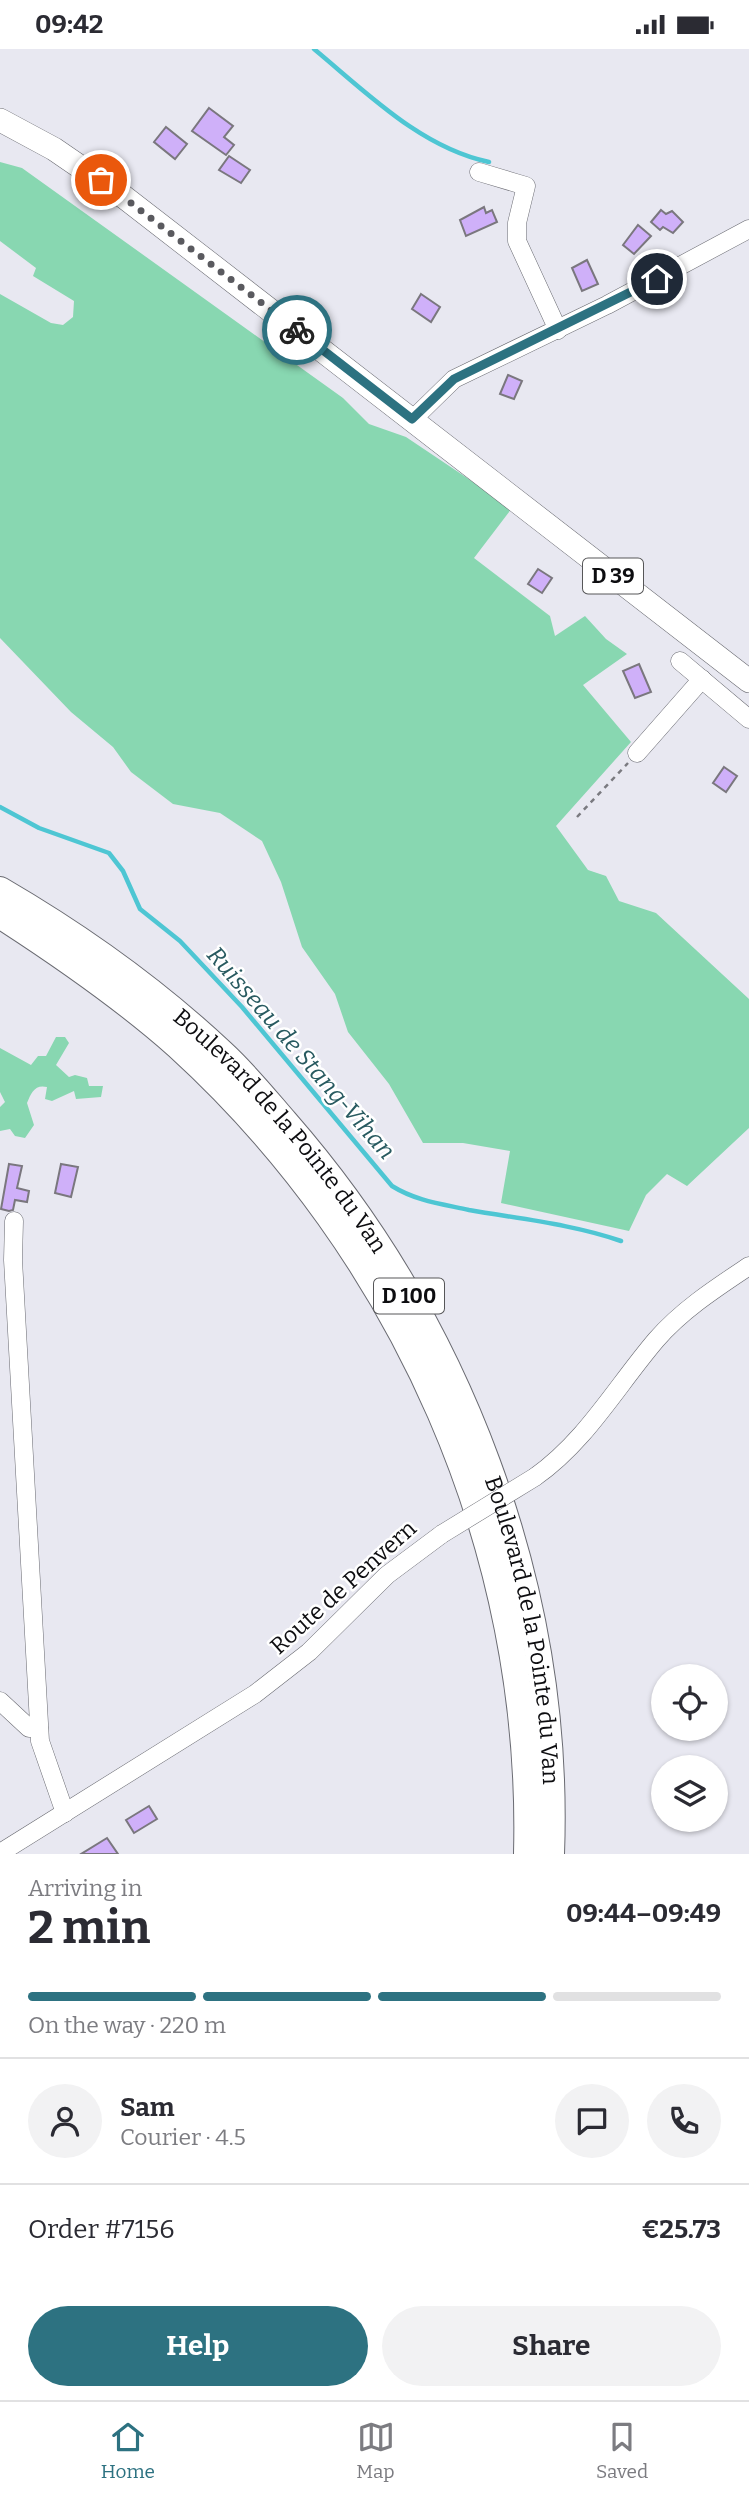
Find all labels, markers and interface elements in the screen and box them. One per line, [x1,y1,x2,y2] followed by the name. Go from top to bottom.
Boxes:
[35,9,103,40] text: 09:42
[71,150,131,210] pin
[82,161,120,199] icon: bag
[627,249,687,309] pin
[638,260,676,298] icon: home
[262,295,332,365] courier
[278,311,316,349] icon: bike
[583,559,643,593] road number: D 39
[201,941,401,1165] water label: Ruisseau de Stang-Vihan
[168,1002,393,1258] street label: Boulevard de la Pointe du Van
[374,1279,444,1313] road number: D 100
[479,1472,565,1785] street label: Boulevard de la Pointe du Van
[264,1514,422,1660] street label: Route de Penvern
[651,1664,728,1832] map controls
[651,1664,728,1741] button: locate
[651,1755,728,1832] button: layers
[28,1874,142,1902] text: Arriving in
[566,1898,721,1929] text: 09:44–09:49
[28,1900,150,1955] text: 2 min
[28,2011,226,2039] text: On the way · 220 m
[28,2084,102,2158] button: person
[555,2084,629,2158] button: chat
[647,2084,721,2158] button: phone
[120,2092,175,2123] text: Sam
[120,2123,246,2151] text: Courier · 4.5
[28,2214,174,2245] text: Order #7156
[641,2214,721,2245] text: €25.73
[28,2306,368,2386] button: Help
[382,2306,721,2386] button: Share
[101,2418,155,2483] tab: Home
[356,2418,395,2483] tab: Map
[596,2418,648,2483] tab: Saved

